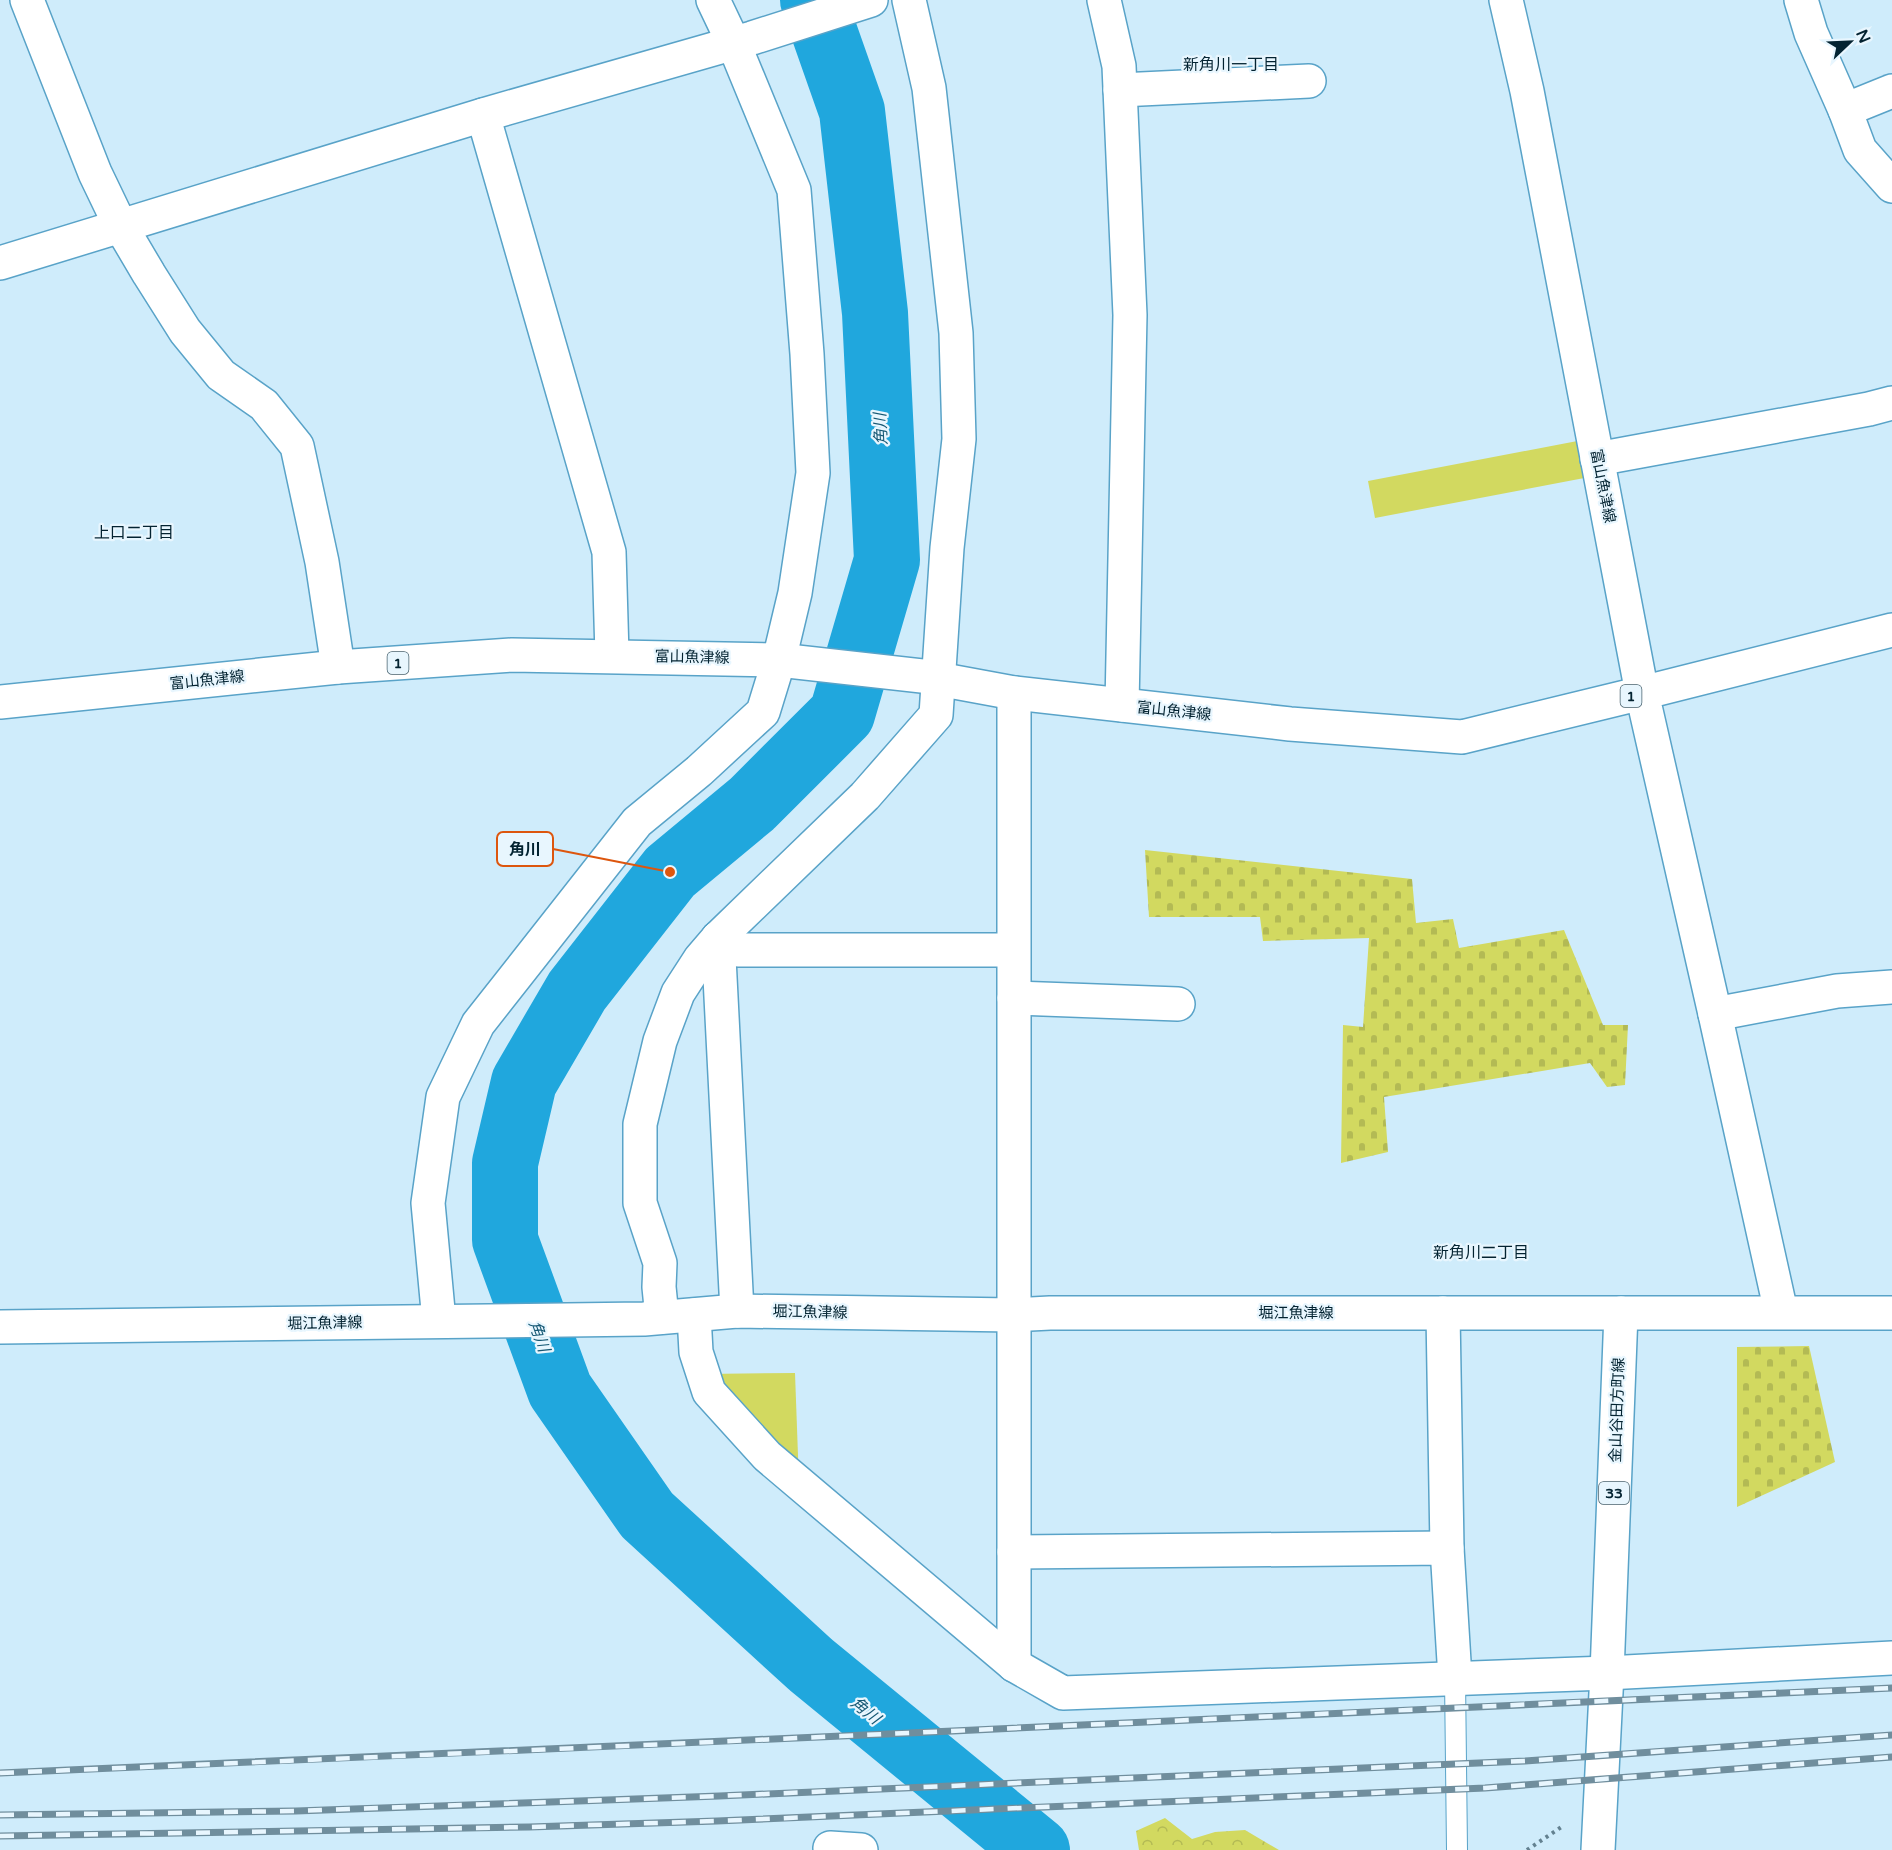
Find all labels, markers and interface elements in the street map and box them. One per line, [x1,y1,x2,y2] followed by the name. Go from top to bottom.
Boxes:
[1820,12,1880,72] north arrow
[1851,27,1875,46] text: N
[1183,55,1279,75] district label: 新角川一丁目
[870,410,892,445] water label: 角川
[1587,447,1619,525] street label: 富山魚津線
[94,523,174,543] district label: 上口二丁目
[654,647,730,667] street label: 富山魚津線
[388,652,408,674] road number: 1
[169,667,245,693] street label: 富山魚津線
[1620,685,1642,707] road number: 1
[1136,698,1212,724] street label: 富山魚津線
[497,832,553,866] callout: 角川
[509,840,541,860] text: 角川
[1433,1243,1529,1263] district label: 新角川二丁目
[772,1302,848,1322] street label: 堀江魚津線
[1258,1304,1334,1322] street label: 堀江魚津線
[287,1313,363,1333] street label: 堀江魚津線
[524,1318,555,1357] water label: 角川
[1606,1357,1628,1463] street label: 金山谷田方町線
[1599,1482,1629,1504] road number: 33
[847,1693,886,1730] water label: 角川

